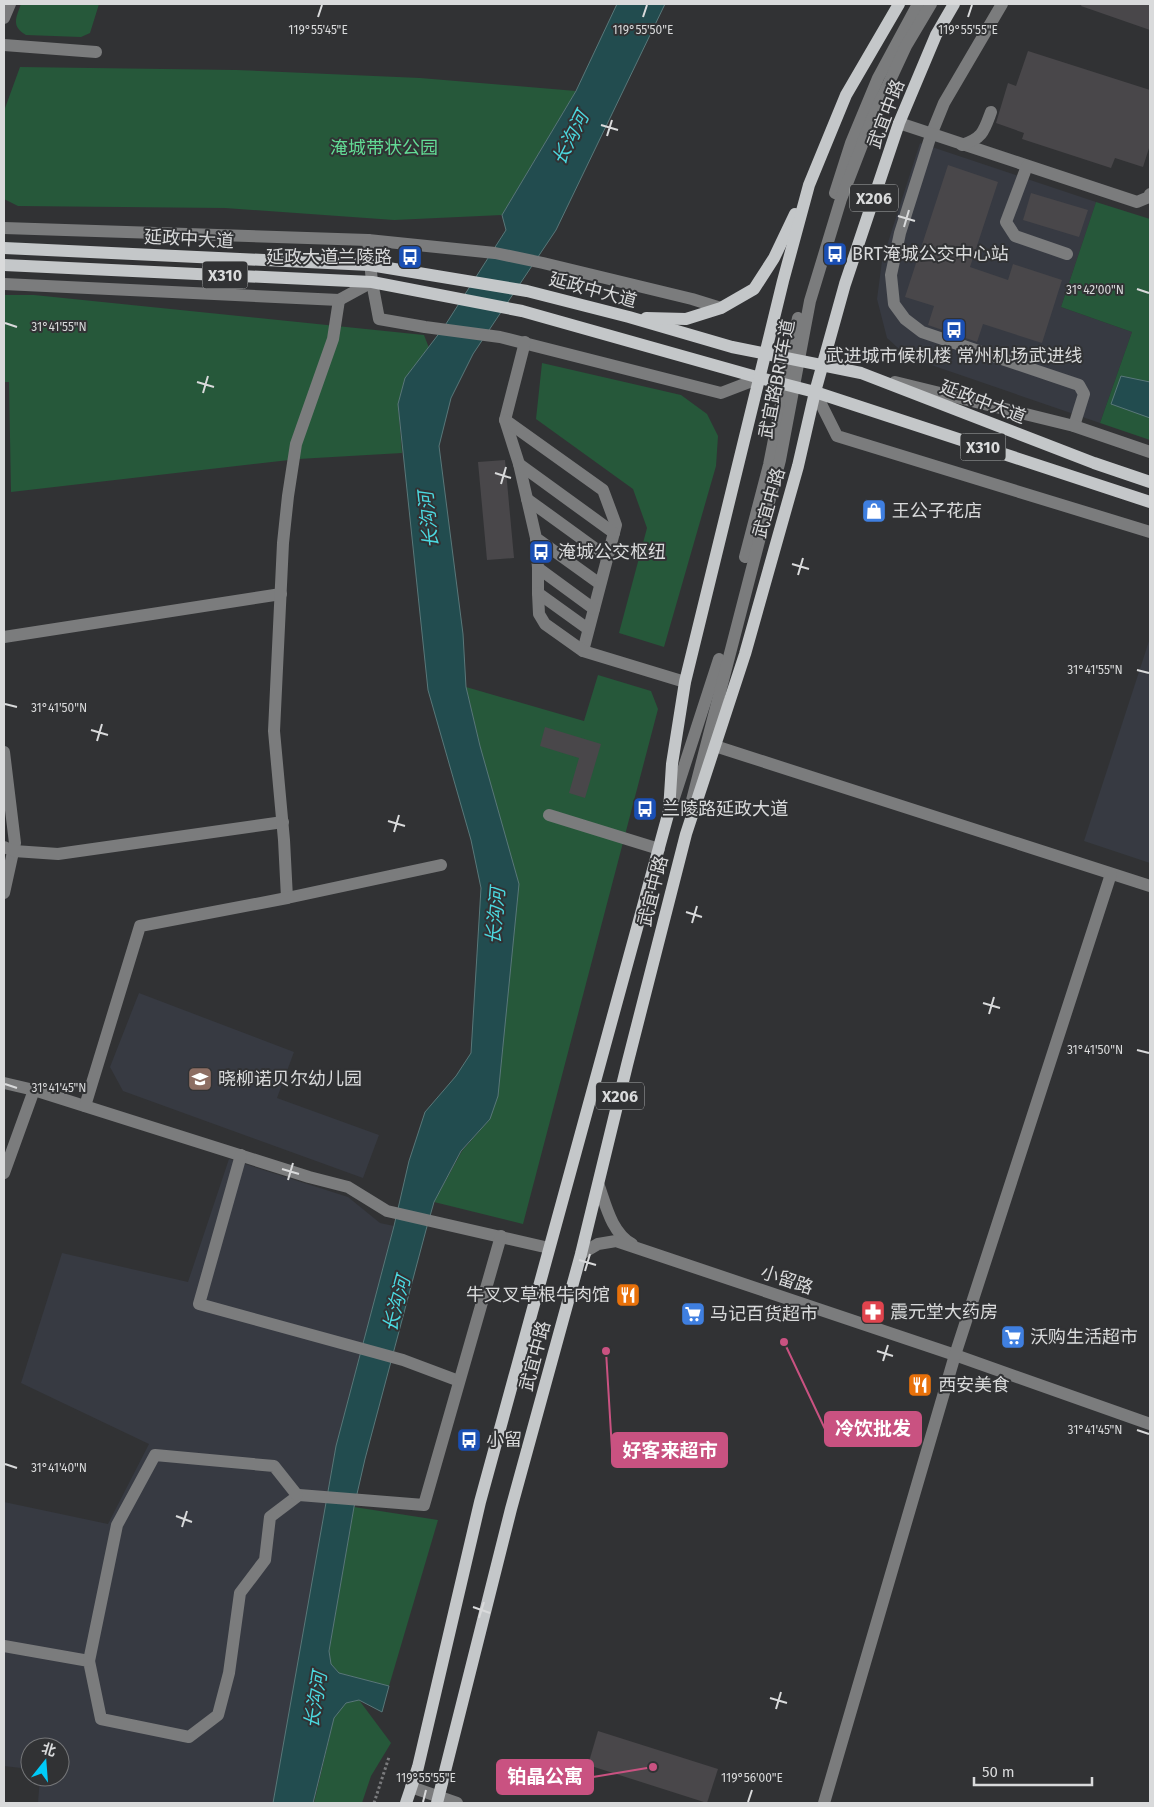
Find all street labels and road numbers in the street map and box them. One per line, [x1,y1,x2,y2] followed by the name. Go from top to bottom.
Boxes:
[863,76,909,152] street label: 武宜中路
[850,184,898,212] road number: X206
[143,226,235,252] street label: 延政中大道
[202,262,248,288] road number: X310
[547,268,639,312] street label: 延政中大道
[755,318,799,440] street label: 武宜路BRT车道
[937,376,1029,428] street label: 延政中大道
[960,434,1006,461] road number: X310
[749,465,789,541] street label: 武宜中路
[634,853,672,929] street label: 武宜中路
[596,1082,644,1110] road number: X206
[758,1261,816,1299] street label: 小留路
[515,1318,555,1394] street label: 武宜中路

